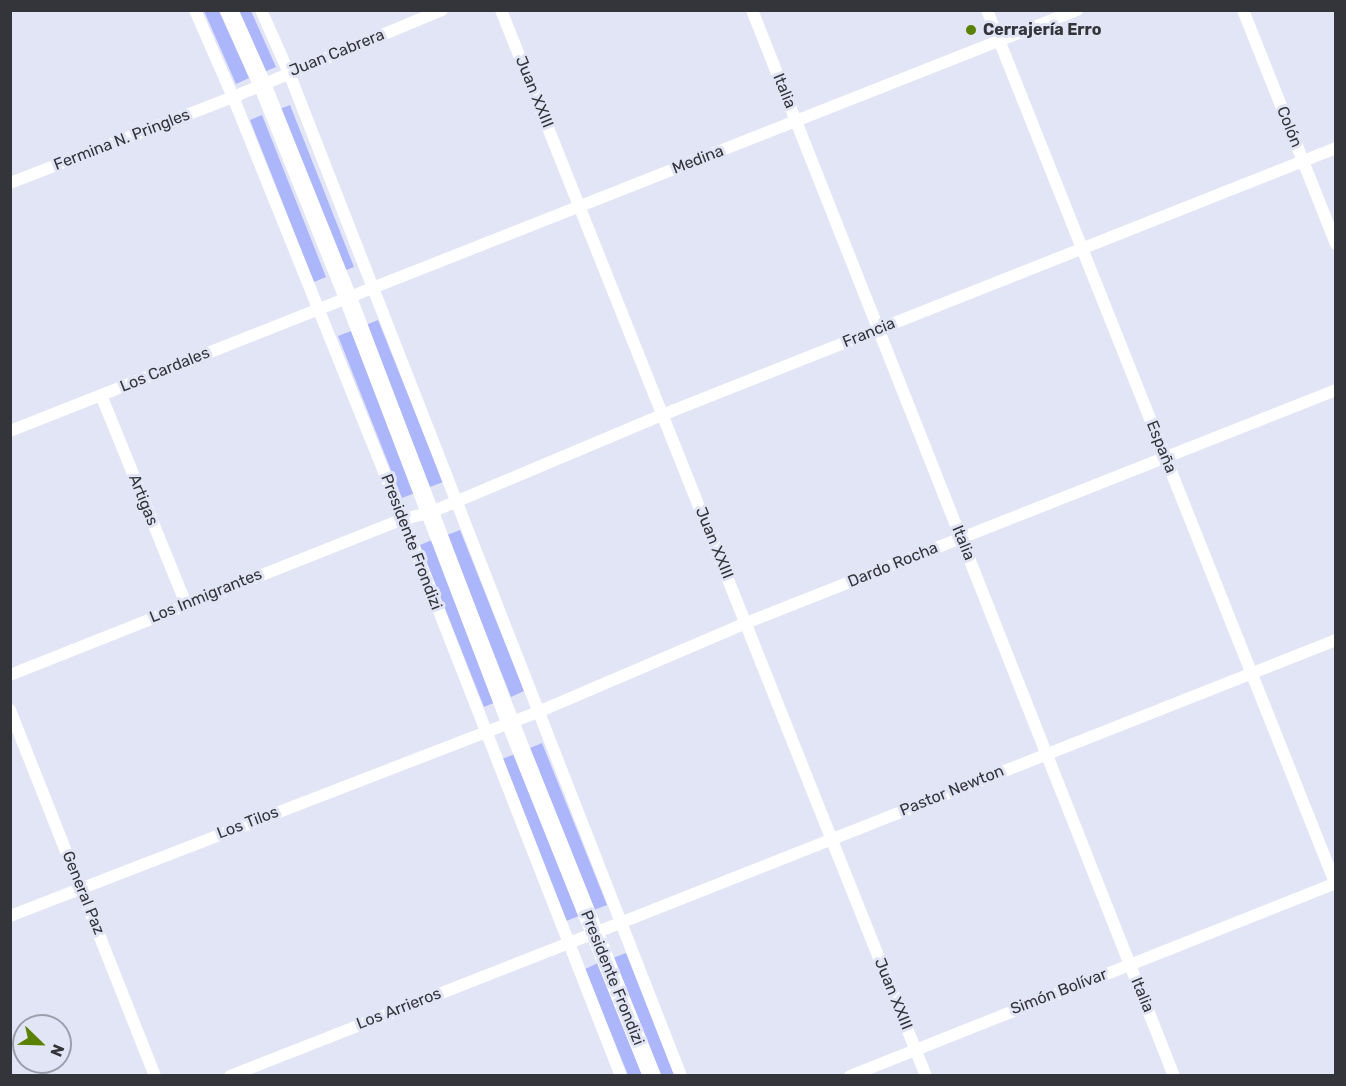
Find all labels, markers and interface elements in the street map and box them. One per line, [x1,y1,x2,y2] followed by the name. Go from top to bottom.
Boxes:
[983,20,1102,40] place label: Cerrajería Erro
[964,23,978,37] marker: Cerrajería Erro
[287,25,387,81] street label: Juan Cabrera
[511,53,557,131] street label: Juan XXIII
[768,71,800,111] street label: Italia
[1272,104,1306,150] street label: Colón
[51,105,193,175] street label: Fermina N. Pringles
[670,141,726,179] street label: Medina
[840,314,898,352] street label: Francia
[117,343,213,397] street label: Los Cardales
[1142,418,1180,476] street label: España
[376,471,446,613] street label: Presidente Frondizi
[124,472,162,528] street label: Artigas
[691,504,737,582] street label: Juan XXIII
[947,523,979,563] street label: Italia
[845,538,941,592] street label: Dardo Rocha
[147,565,265,627] street label: Los Inmigrantes
[897,761,1007,821] street label: Pastor Newton
[214,802,282,844] street label: Los Tilos
[58,849,108,937] street label: General Paz
[576,908,648,1048] street label: Presidente Frondizi
[870,955,916,1033] street label: Juan XXIII
[1008,965,1110,1019] street label: Simón Bolívar
[1126,975,1158,1015] street label: Italia
[354,984,444,1034] street label: Los Arrieros
[12,1014,72,1074] north arrow
[46,1041,68,1059] text: N

